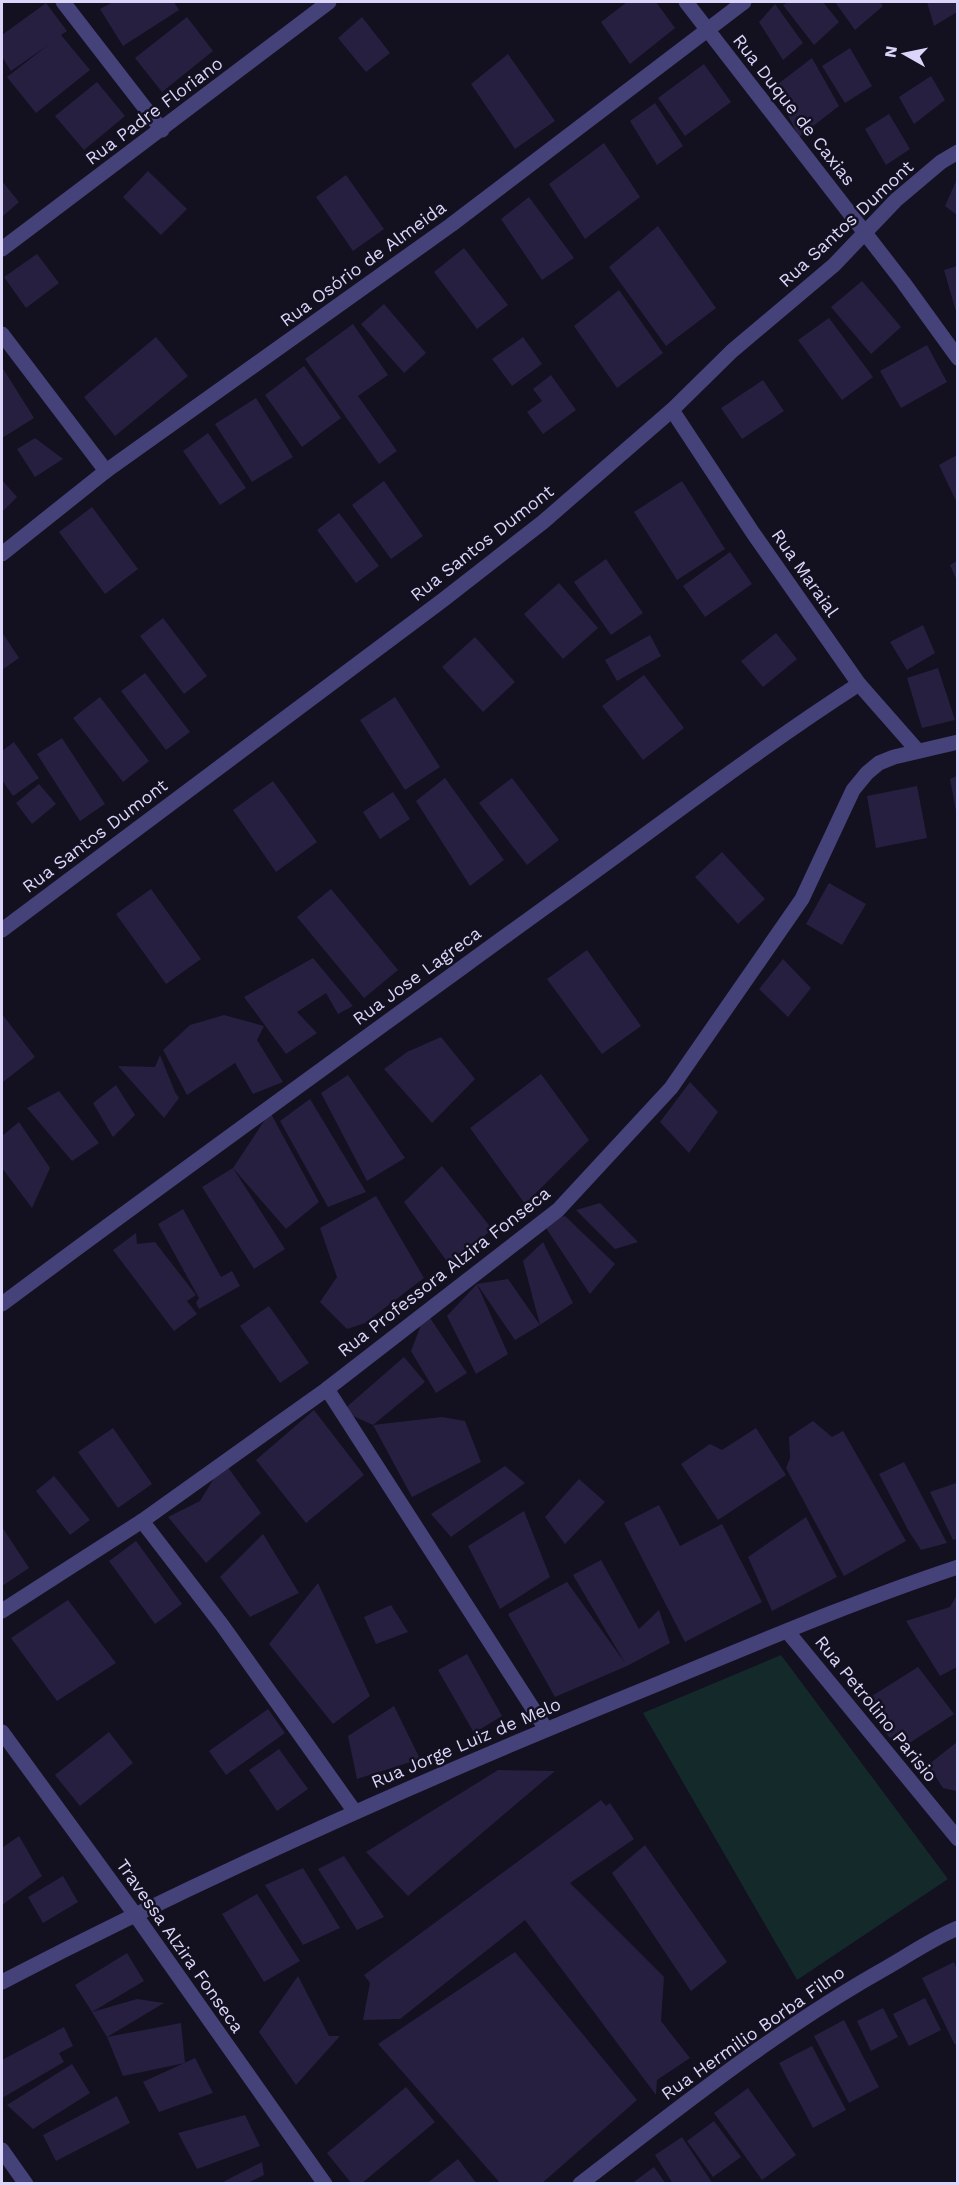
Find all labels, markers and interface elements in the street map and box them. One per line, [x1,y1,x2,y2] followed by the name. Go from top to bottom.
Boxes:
[875,24,935,84] north arrow
[729,30,860,190] street label: Rua Duque de Caxias
[880,44,901,59] text: N
[81,52,226,169] street label: Rua Padre Floriano
[774,156,917,291] street label: Rua Santos Dumont
[276,196,450,331] street label: Rua Osório de Almeida
[406,480,558,605] street label: Rua Santos Dumont
[768,525,844,621] street label: Rua Maraial
[18,774,172,897] street label: Rua Santos Dumont
[348,922,485,1029] street label: Rua Jose Lagreca
[333,1182,554,1361] street label: Rua Professora Alzira Fonseca
[811,1631,942,1786] street label: Rua Petrolino Parisio
[368,1693,564,1792] street label: Rua Jorge Luiz de Melo
[112,1855,248,2037] street label: Travessa Alzira Fonseca
[657,1961,848,2104] street label: Rua Hermilio Borba Filho

